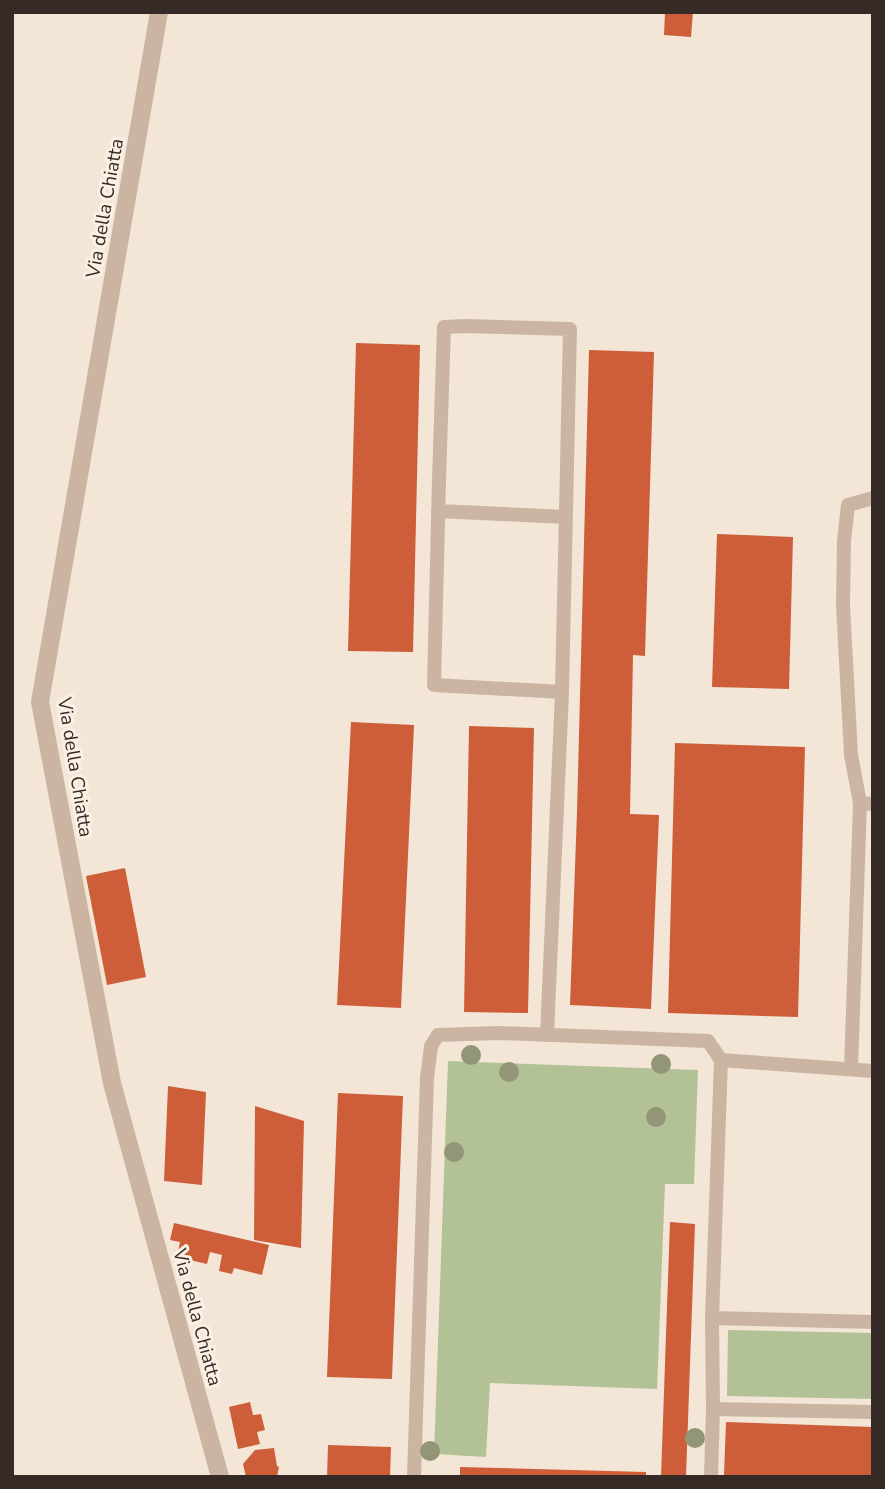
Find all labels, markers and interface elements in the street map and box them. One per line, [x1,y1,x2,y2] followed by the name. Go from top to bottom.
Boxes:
[80,136,130,281] street label: Via della Chiatta
[51,694,99,839] street label: Via della Chiatta
[166,1245,228,1389] street label: Via della Chiatta

